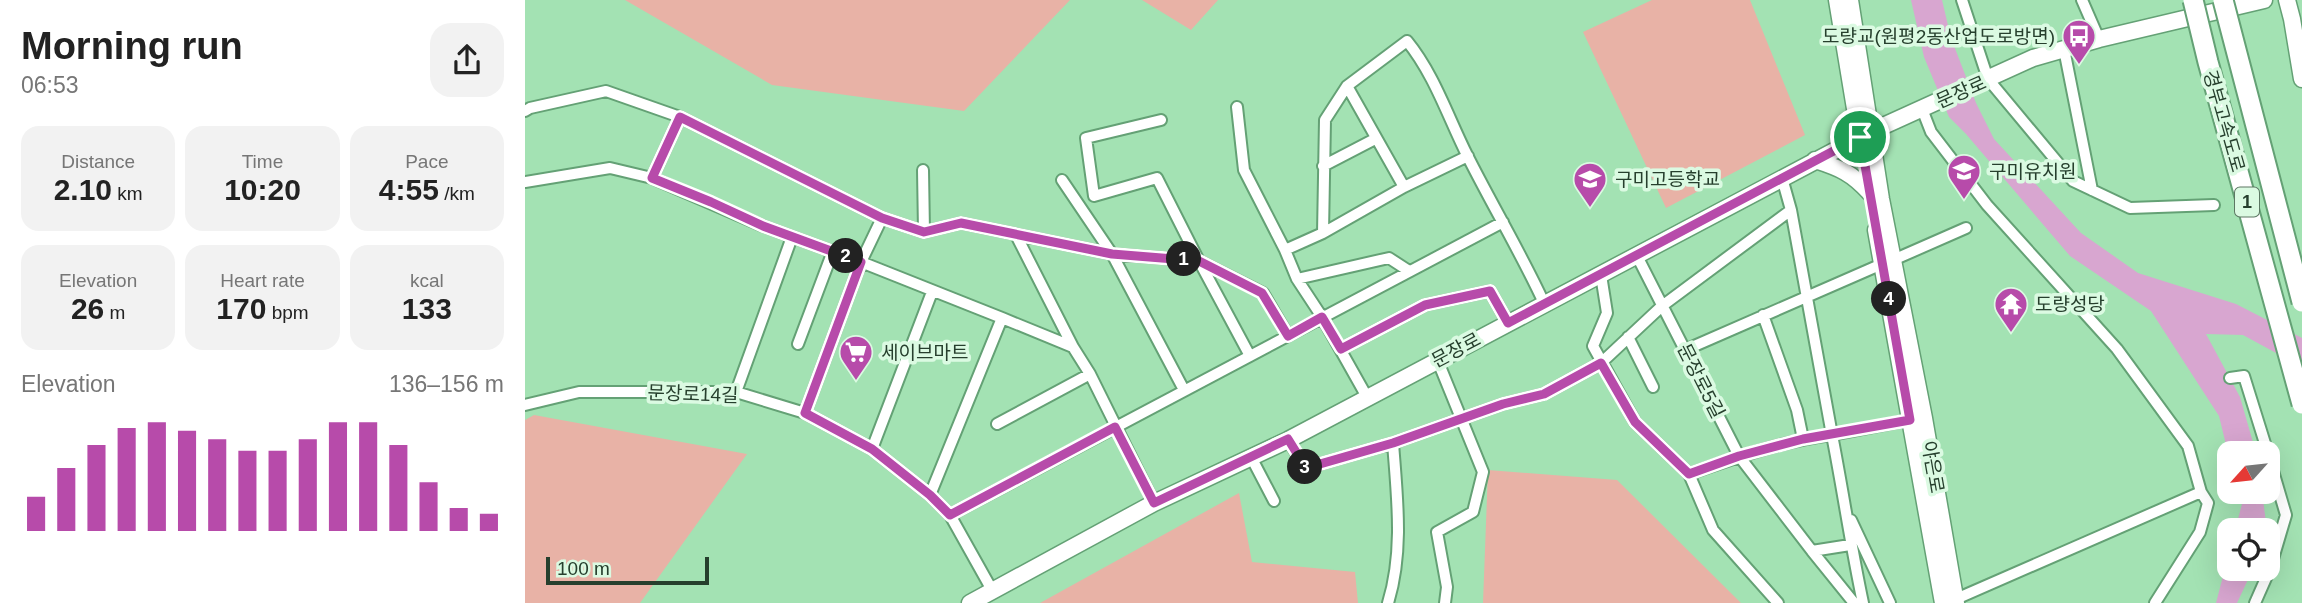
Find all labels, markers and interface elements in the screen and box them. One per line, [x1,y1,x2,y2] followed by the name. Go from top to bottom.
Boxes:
[2060,17,2098,66] bus stop icon: 도량교(원평2동산업도로방면)
[430,23,504,97] button: share
[21,25,243,67] text: Morning run
[1822,26,2055,47] place label: 도량교(원평2동산업도로방면)
[2199,68,2249,174] street label: 경부고속도로
[21,72,79,98] text: 06:53
[1933,72,1989,112] street label: 문장로
[1830,107,1890,167] pin
[1841,118,1879,156] icon: arrive
[61,151,135,172] text: Distance
[242,151,283,172] text: Time
[405,151,448,172] text: Pace
[1945,152,1983,201] school or university icon: 구미유치원
[1571,160,1609,209] school or university icon: 구미고등학교
[1989,161,2076,182] place label: 구미유치원
[1615,169,1720,190] place label: 구미고등학교
[54,173,112,206] text: 2.10
[224,173,301,206] text: 10:20
[379,173,439,206] text: 4:55
[112,183,143,204] text: km
[439,183,475,204] text: /km
[2235,188,2259,216] road number: 1
[829,238,863,274] pin: 2
[1167,242,1201,276] pin: 1
[840,245,851,266] text: 2
[1178,248,1189,269] text: 1
[59,270,137,291] text: Elevation
[220,270,305,291] text: Heart rate
[410,270,444,291] text: kcal
[1871,282,1907,316] pin: 4
[1992,285,2030,334] temple icon: 도량성당
[1883,288,1894,309] text: 4
[71,292,104,325] text: 26
[216,292,266,325] text: 170
[402,292,452,325] text: 133
[2035,294,2105,315] place label: 도량성당
[104,302,125,323] text: m
[266,302,309,323] text: bpm
[1428,328,1484,372] street label: 문장로
[837,333,875,382] supermarket icon: 세이브마트
[1673,340,1729,422] street label: 문장로5길
[881,342,968,363] place label: 세이브마트
[21,371,116,397] text: Elevation
[389,371,504,397] text: 136–156 m
[647,382,739,406] street label: 문장로14길
[1918,439,1948,495] street label: 야은로
[2217,441,2280,504] north arrow
[2217,441,2280,581] map controls
[1287,449,1323,484] pin: 3
[1299,456,1310,477] text: 3
[2217,518,2280,581] button: locate
[546,554,709,586] scale bar
[557,558,610,579] text: 100 m

